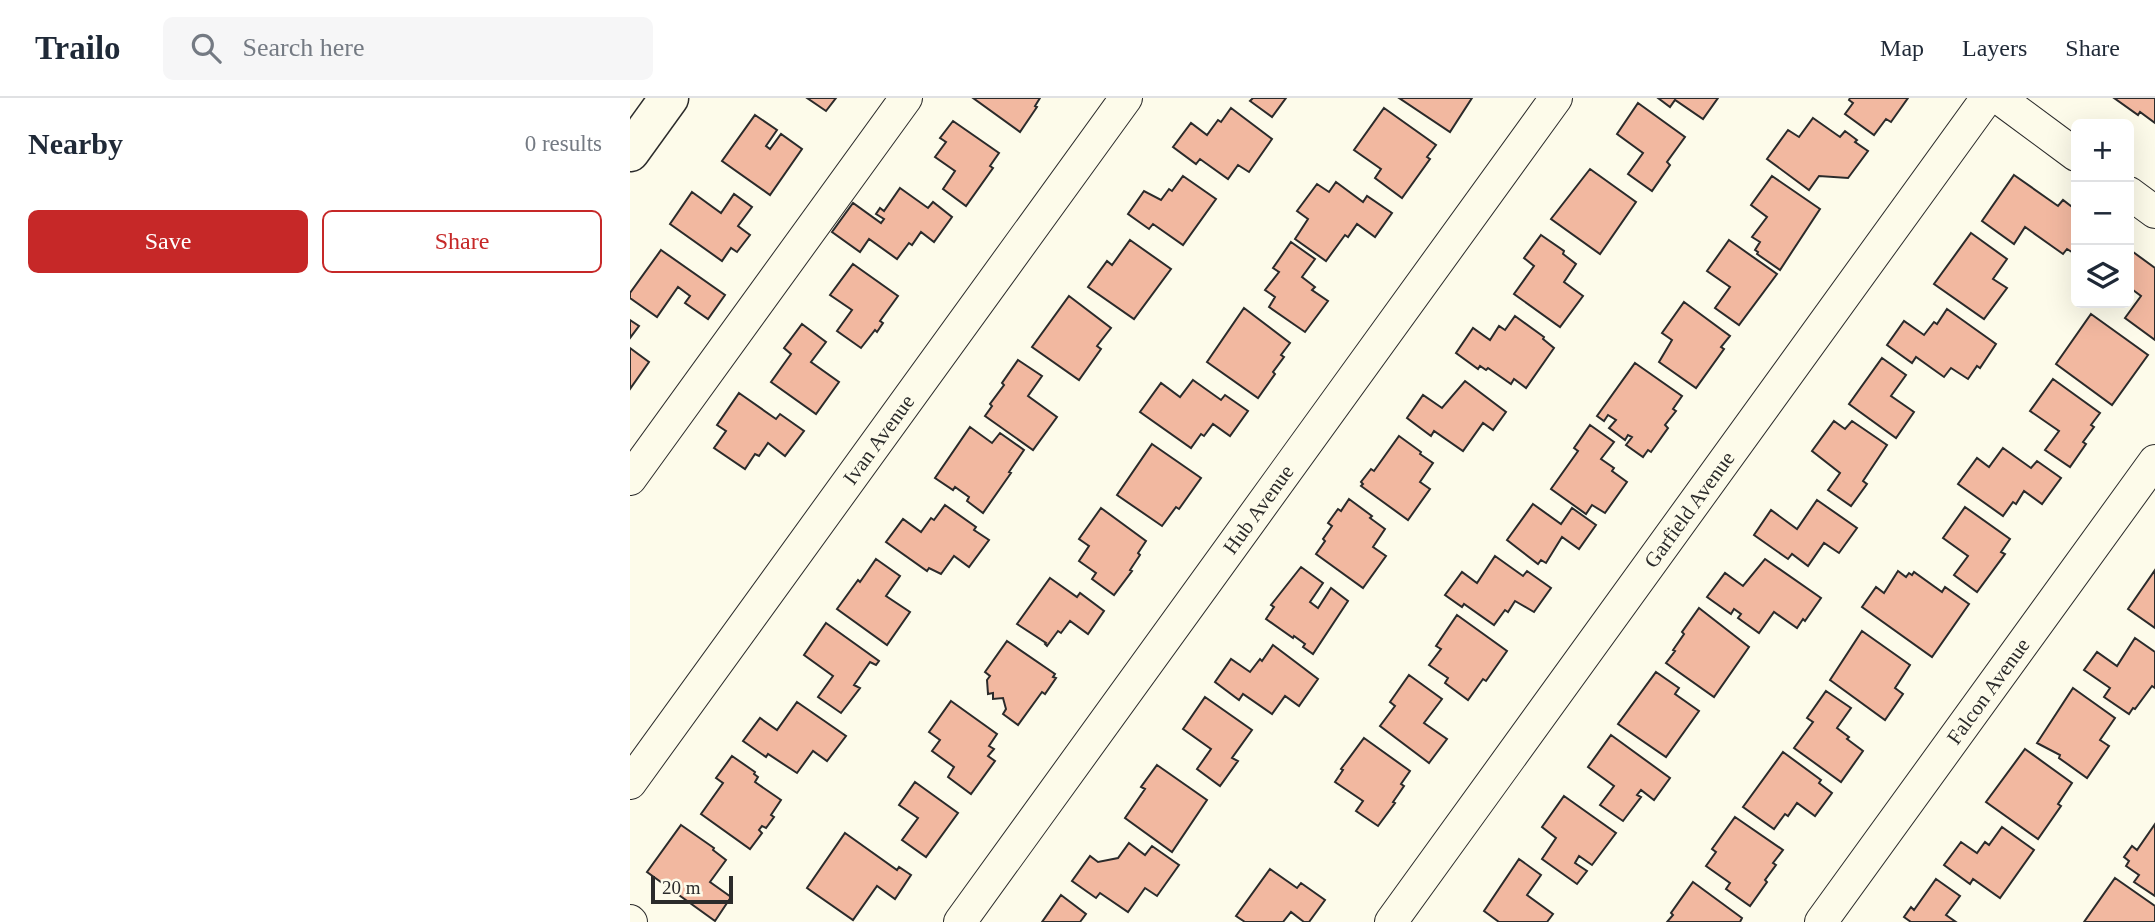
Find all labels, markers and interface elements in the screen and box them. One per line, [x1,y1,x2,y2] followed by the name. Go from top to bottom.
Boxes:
[163,17,653,80] search box
[187,29,225,67] icon: search
[35,30,121,66] text: Trailo
[243,33,365,62] text: Search here
[1880,35,1924,61] text: Map
[1962,35,2027,61] text: Layers
[2065,35,2120,61] text: Share
[2071,119,2134,308] map controls
[2071,119,2134,182] button: +
[28,127,123,160] text: Nearby
[525,131,602,156] text: 0 results
[2071,182,2134,245] button: −
[28,210,308,273] button: Save
[322,210,602,273] button: Share
[2071,245,2134,308] button: layers
[838,390,919,489] street label: Ivan Avenue
[1639,447,1739,572] street label: Garfield Avenue
[1218,460,1299,559] street label: Hub Avenue
[1942,634,2035,749] street label: Falcon Avenue
[651,873,733,905] scale bar
[662,877,701,898] text: 20 m

